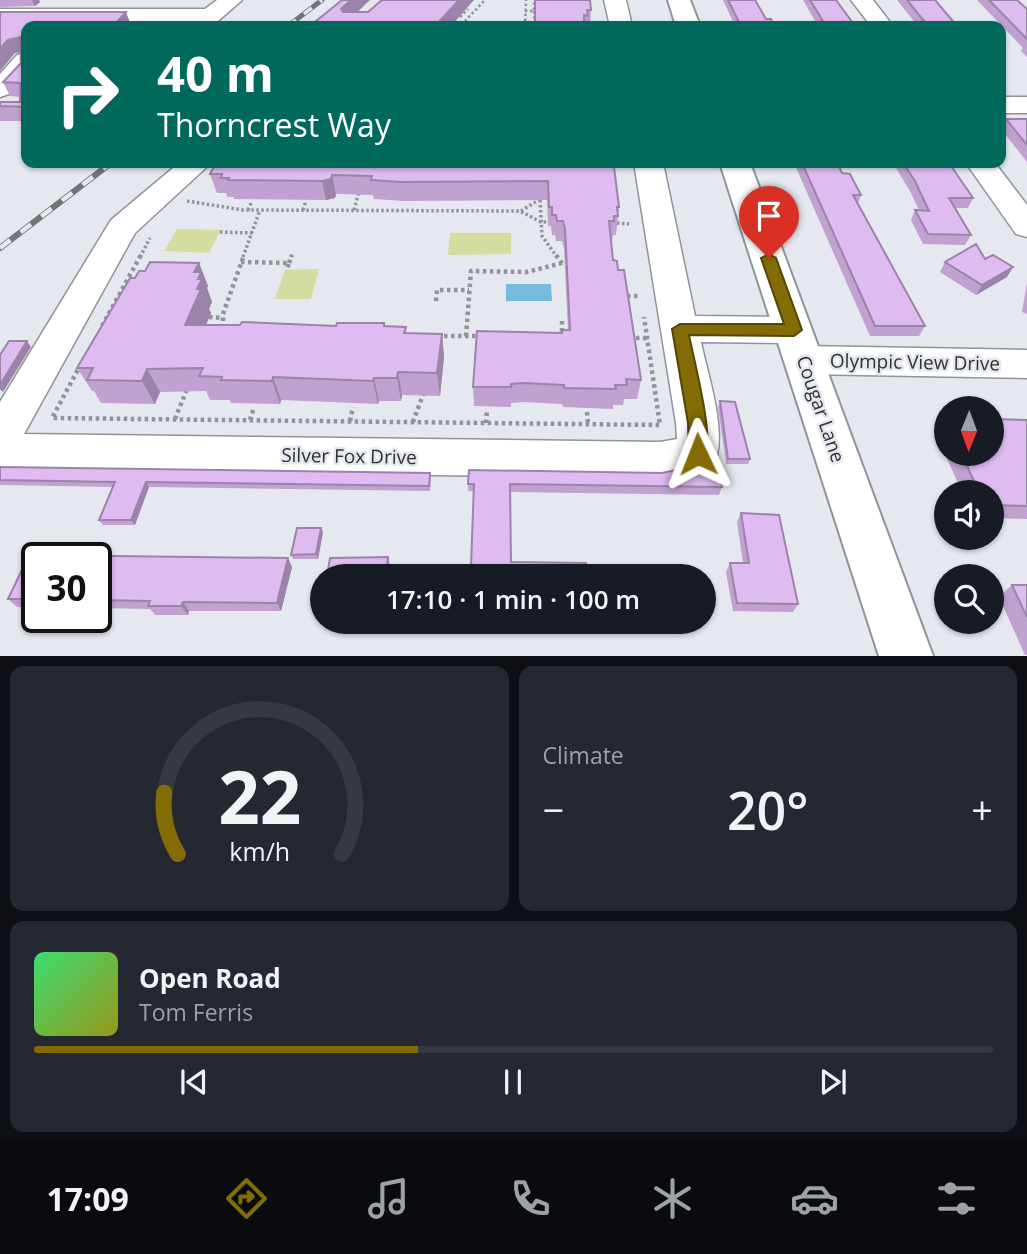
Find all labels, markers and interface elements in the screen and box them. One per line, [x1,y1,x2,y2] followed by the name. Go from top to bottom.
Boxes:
[157,40,274,106] text: 40 m
[42,49,133,140] icon: right
[157,103,391,146] text: Thorncrest Way
[739,186,799,258] pin
[750,197,788,235] icon: arrive
[830,348,1000,376] street label: Olympic View Drive
[791,352,851,466] street label: Cougar Lane
[934,396,1004,466] north arrow
[934,396,1004,634] map controls
[661,417,735,491] position arrow
[281,442,417,470] street label: Silver Fox Drive
[934,480,1004,550] button: sound
[21,542,112,633] speed limit sign: 30
[934,564,1004,634] button: search
[386,581,640,617] text: 17:10 · 1 min · 100 m
[543,739,624,771] text: Climate
[218,747,301,846] text: 22
[727,774,809,845] text: 20°
[543,783,564,835] text: −
[971,783,993,835] text: +
[229,834,290,868] text: km/h
[139,960,281,996] text: Open Road
[139,996,253,1028] text: Tom Ferris
[175,1063,213,1101] icon: previous
[494,1063,532,1101] icon: pause
[814,1063,852,1101] icon: next
[222,1174,271,1223] icon: directions
[364,1174,413,1223] icon: music
[506,1174,555,1223] icon: phone
[648,1174,697,1223] icon: climate
[790,1174,839,1223] icon: car
[932,1174,981,1223] icon: filters
[46,1177,129,1220] text: 17:09

